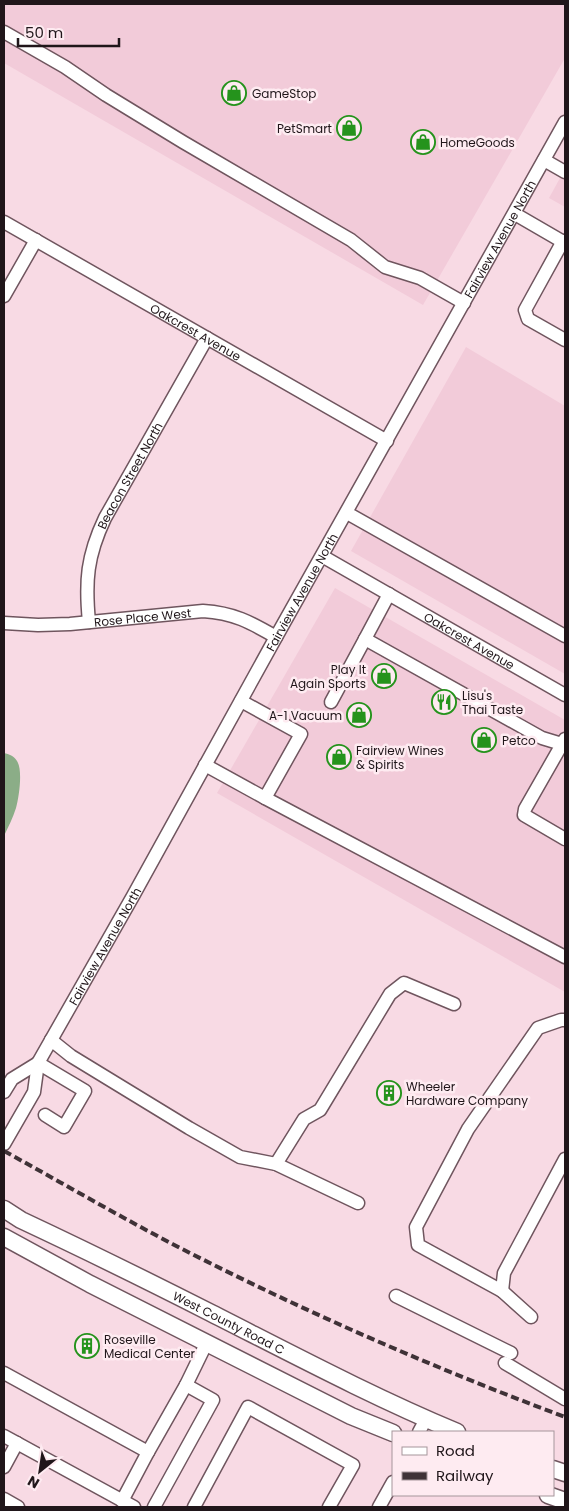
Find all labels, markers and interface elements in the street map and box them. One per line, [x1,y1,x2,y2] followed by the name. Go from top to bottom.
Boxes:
[18,15,119,47] scale bar
[25,22,63,43] text: 50 m
[221,80,247,106] shop icon: GameStop
[252,85,316,102] place label: GameStop
[336,115,362,141] shop icon: PetSmart
[277,120,332,137] place label: PetSmart
[410,129,436,155] shop icon: HomeGoods
[440,134,515,151] place label: HomeGoods
[460,177,539,301] street label: Fairview Avenue North
[147,299,244,364] street label: Oakcrest Avenue
[93,419,166,531] street label: Beacon Street North
[261,530,341,654] street label: Fairview Avenue North
[93,604,192,630] street label: Rose Place West
[421,608,518,673] street label: Oakcrest Avenue
[290,661,366,692] place label: Play It Again Sports
[371,663,397,689] shop icon: Play It Again Sports
[462,687,523,718] place label: Lisu's Thai Taste
[431,689,457,715] restaurant icon: Lisu's Thai Taste
[346,702,372,728] shop icon: A-1 Vacuum
[269,707,342,724] place label: A-1 Vacuum
[471,727,497,753] shop icon: Petco
[502,732,536,749] place label: Petco
[356,742,444,773] place label: Fairview Wines & Spirits
[326,744,352,770] shop icon: Fairview Wines & Spirits
[64,884,145,1008] street label: Fairview Avenue North
[406,1078,528,1109] place label: Wheeler Hardware Company
[376,1080,402,1106] building icon: Wheeler Hardware Company
[170,1287,288,1358] street label: West County Road C
[104,1331,196,1362] place label: Roseville Medical Center
[74,1333,100,1359] building icon: Roseville Medical Center
[392,1431,554,1496] legend
[436,1440,475,1461] text: Road
[15,1446,65,1496] north arrow
[436,1465,494,1486] text: Railway
[24,1471,43,1494] text: N

